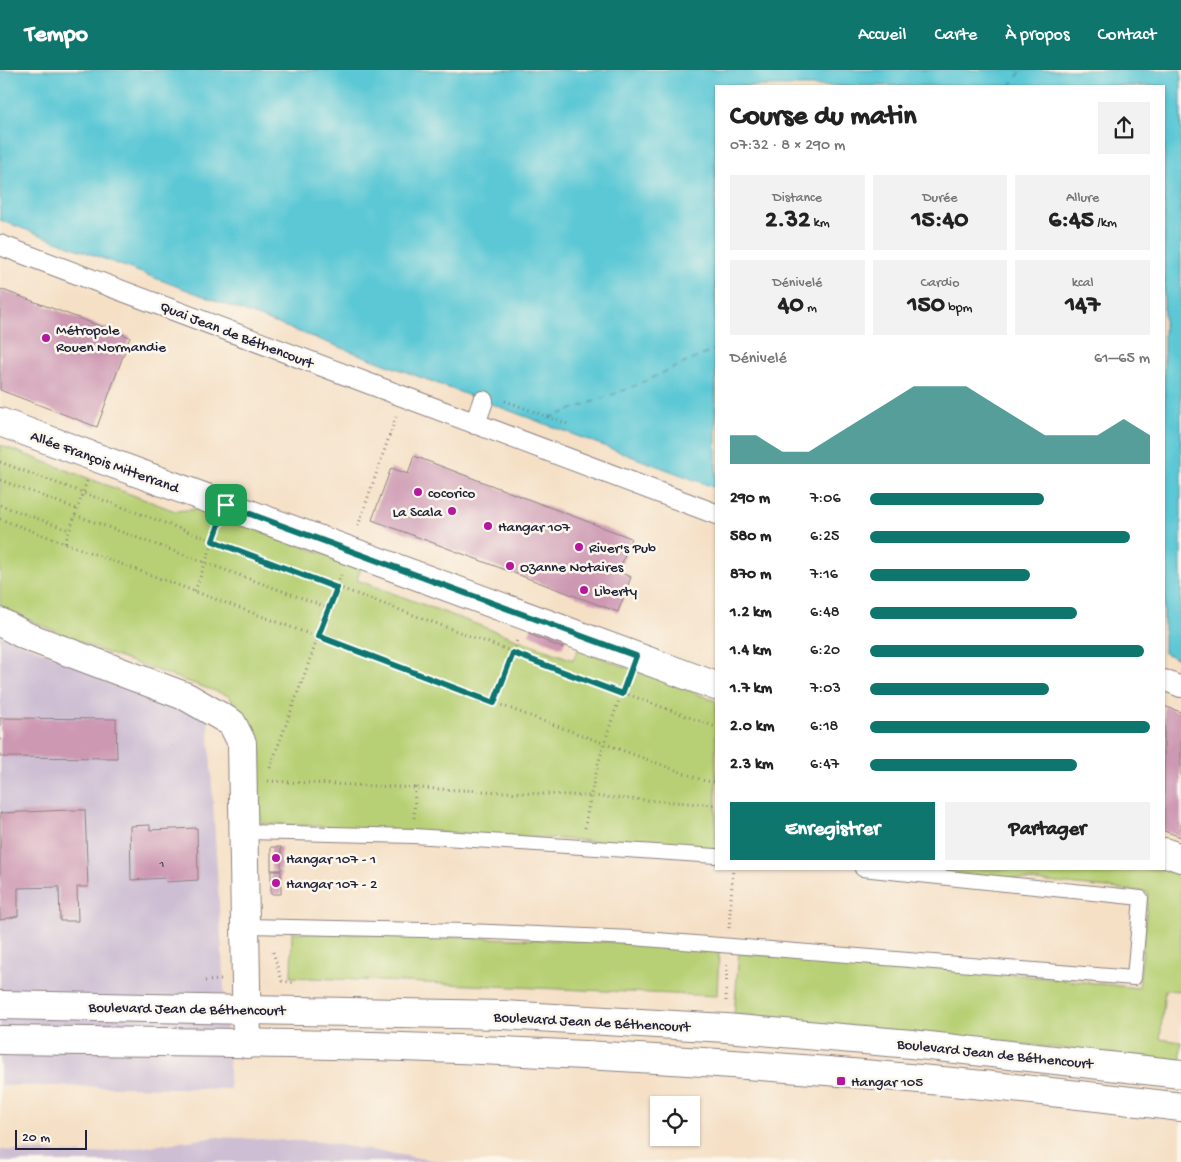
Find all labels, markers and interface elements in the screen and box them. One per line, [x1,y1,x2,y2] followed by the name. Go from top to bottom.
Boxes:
[25,21,88,50] text: Tempo
[858,25,906,46] text: Accueil
[934,25,977,46] text: Carte
[1005,25,1070,46] text: À propos
[1098,25,1156,46] text: Contact
[730,101,917,134] text: Course du matin
[1098,102,1150,154] button: share
[730,137,845,156] text: 07:32 · 8 × 290 m
[773,190,822,207] text: Distance
[922,190,958,207] text: Durée
[1066,190,1099,207] text: Allure
[765,207,810,236] text: 2.32
[911,207,969,236] text: 15:40
[1048,207,1094,236] text: 6:45
[810,215,830,232] text: km
[1094,215,1117,232] text: /km
[772,275,822,292] text: Dénivelé
[921,275,959,292] text: Cardio
[1072,275,1094,292] text: kcal
[778,292,804,321] text: 40
[907,292,945,321] text: 150
[1065,292,1100,321] text: 147
[157,298,317,374] street label: Quai Jean de Béthencourt
[804,300,817,317] text: m
[945,300,972,317] text: bpm
[56,322,166,357] place label: Métropole Rouen Normandie
[40,332,52,344] marker: Métropole Rouen Normandie
[730,350,787,369] text: Dénivelé
[1094,350,1150,369] text: 61–65 m
[28,428,182,499] street label: Allée François Mitterrand
[205,484,247,526] pin
[428,485,475,503] place label: cocorico
[412,486,424,498] marker: cocorico
[730,490,770,509] text: 290 m
[810,490,841,509] text: 7:06
[212,491,240,519] icon: arrive
[393,504,443,522] place label: La Scala
[446,505,458,517] marker: La Scala
[498,519,571,537] place label: Hangar 107
[482,520,494,532] marker: Hangar 107
[730,528,771,547] text: 580 m
[810,528,839,547] text: 6:25
[589,540,656,558] place label: River's Pub
[573,541,585,553] marker: River's Pub
[520,559,624,577] place label: Ozanne Notaires
[504,560,516,572] marker: Ozanne Notaires
[730,566,771,585] text: 870 m
[810,566,838,585] text: 7:16
[594,583,638,601] place label: Liberty
[578,584,590,596] marker: Liberty
[730,604,772,623] text: 1.2 km
[810,604,839,623] text: 6:48
[730,642,771,661] text: 1.4 km
[810,642,840,661] text: 6:20
[730,680,772,699] text: 1.7 km
[810,680,841,699] text: 7:03
[730,718,774,737] text: 2.0 km
[810,718,838,737] text: 6:18
[730,756,773,775] text: 2.3 km
[810,756,839,775] text: 6:47
[730,802,935,860] button: Enregistrer
[945,802,1150,860] button: Partager
[286,851,376,869] place label: Hangar 107 - 1
[270,852,282,864] marker: Hangar 107 - 1
[159,858,165,872] house number: 1
[286,876,377,894] place label: Hangar 107 - 2
[270,877,282,889] marker: Hangar 107 - 2
[87,999,287,1021] street label: Boulevard Jean de Béthencourt
[492,1009,692,1037] street label: Boulevard Jean de Béthencourt
[895,1036,1095,1074] street label: Boulevard Jean de Béthencourt
[851,1074,923,1092] place label: Hangar 105
[835,1075,847,1087] marker: Hangar 105
[650,1096,700,1146] map controls
[650,1096,700,1146] button: locate
[15,1127,88,1150] scale bar
[22,1130,50,1147] text: 20 m

